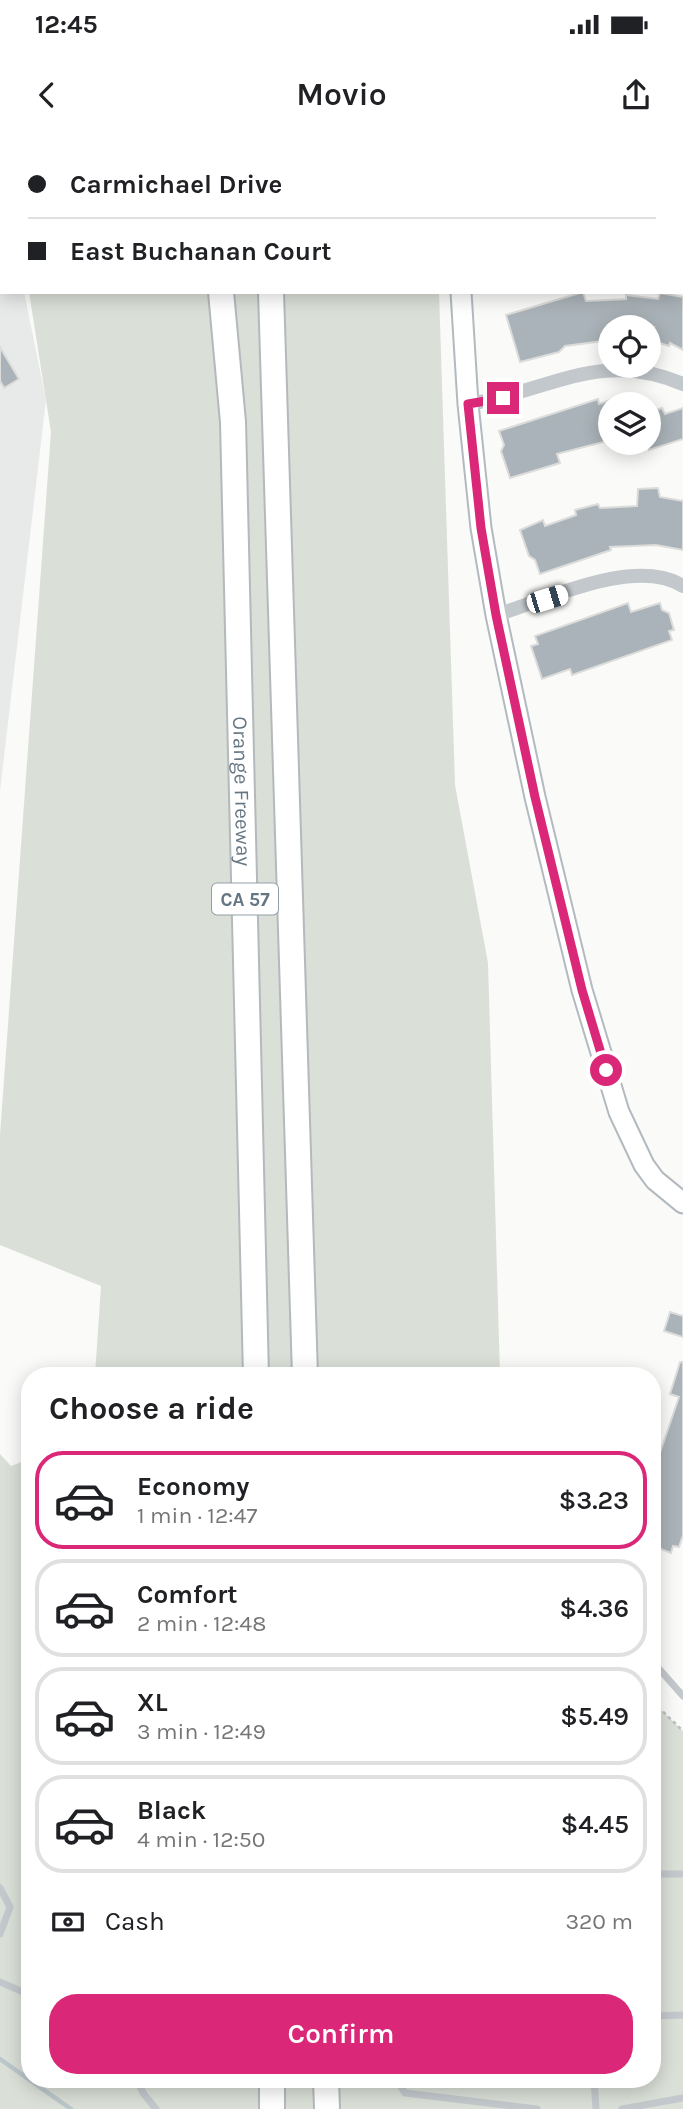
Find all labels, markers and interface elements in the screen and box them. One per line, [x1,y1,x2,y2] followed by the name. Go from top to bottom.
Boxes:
[35,9,98,40] text: 12:45
[28,76,66,114] icon: back
[296,76,387,113] text: Movio
[617,76,655,114] icon: share
[70,169,282,200] text: Carmichael Drive
[70,236,331,267] text: East Buchanan Court
[598,315,661,455] map controls
[598,315,661,378] button: locate
[487,382,519,414] route end
[598,392,661,455] button: layers
[524,583,571,615] car
[228,716,256,867] street label: Orange Freeway
[212,884,278,914] road number: CA 57
[590,1054,622,1086] route start
[49,1390,254,1427] text: Choose a ride
[53,1469,116,1532] icon: car
[137,1471,249,1502] text: Economy
[559,1485,629,1516] text: $3.23
[137,1502,257,1529] text: 1 min · 12:47
[53,1577,116,1640] icon: car
[137,1579,238,1610] text: Comfort
[559,1593,629,1624] text: $4.36
[137,1610,266,1637] text: 2 min · 12:48
[53,1685,116,1748] icon: car
[137,1687,168,1718] text: XL
[560,1701,629,1732] text: $5.49
[137,1718,266,1745] text: 3 min · 12:49
[53,1793,116,1856] icon: car
[137,1795,206,1826] text: Black
[561,1809,629,1840] text: $4.45
[137,1826,265,1853] text: 4 min · 12:50
[49,1903,87,1941] icon: cash
[105,1906,165,1937] text: Cash
[565,1908,633,1935] text: 320 m
[49,1994,633,2074] button: Confirm

